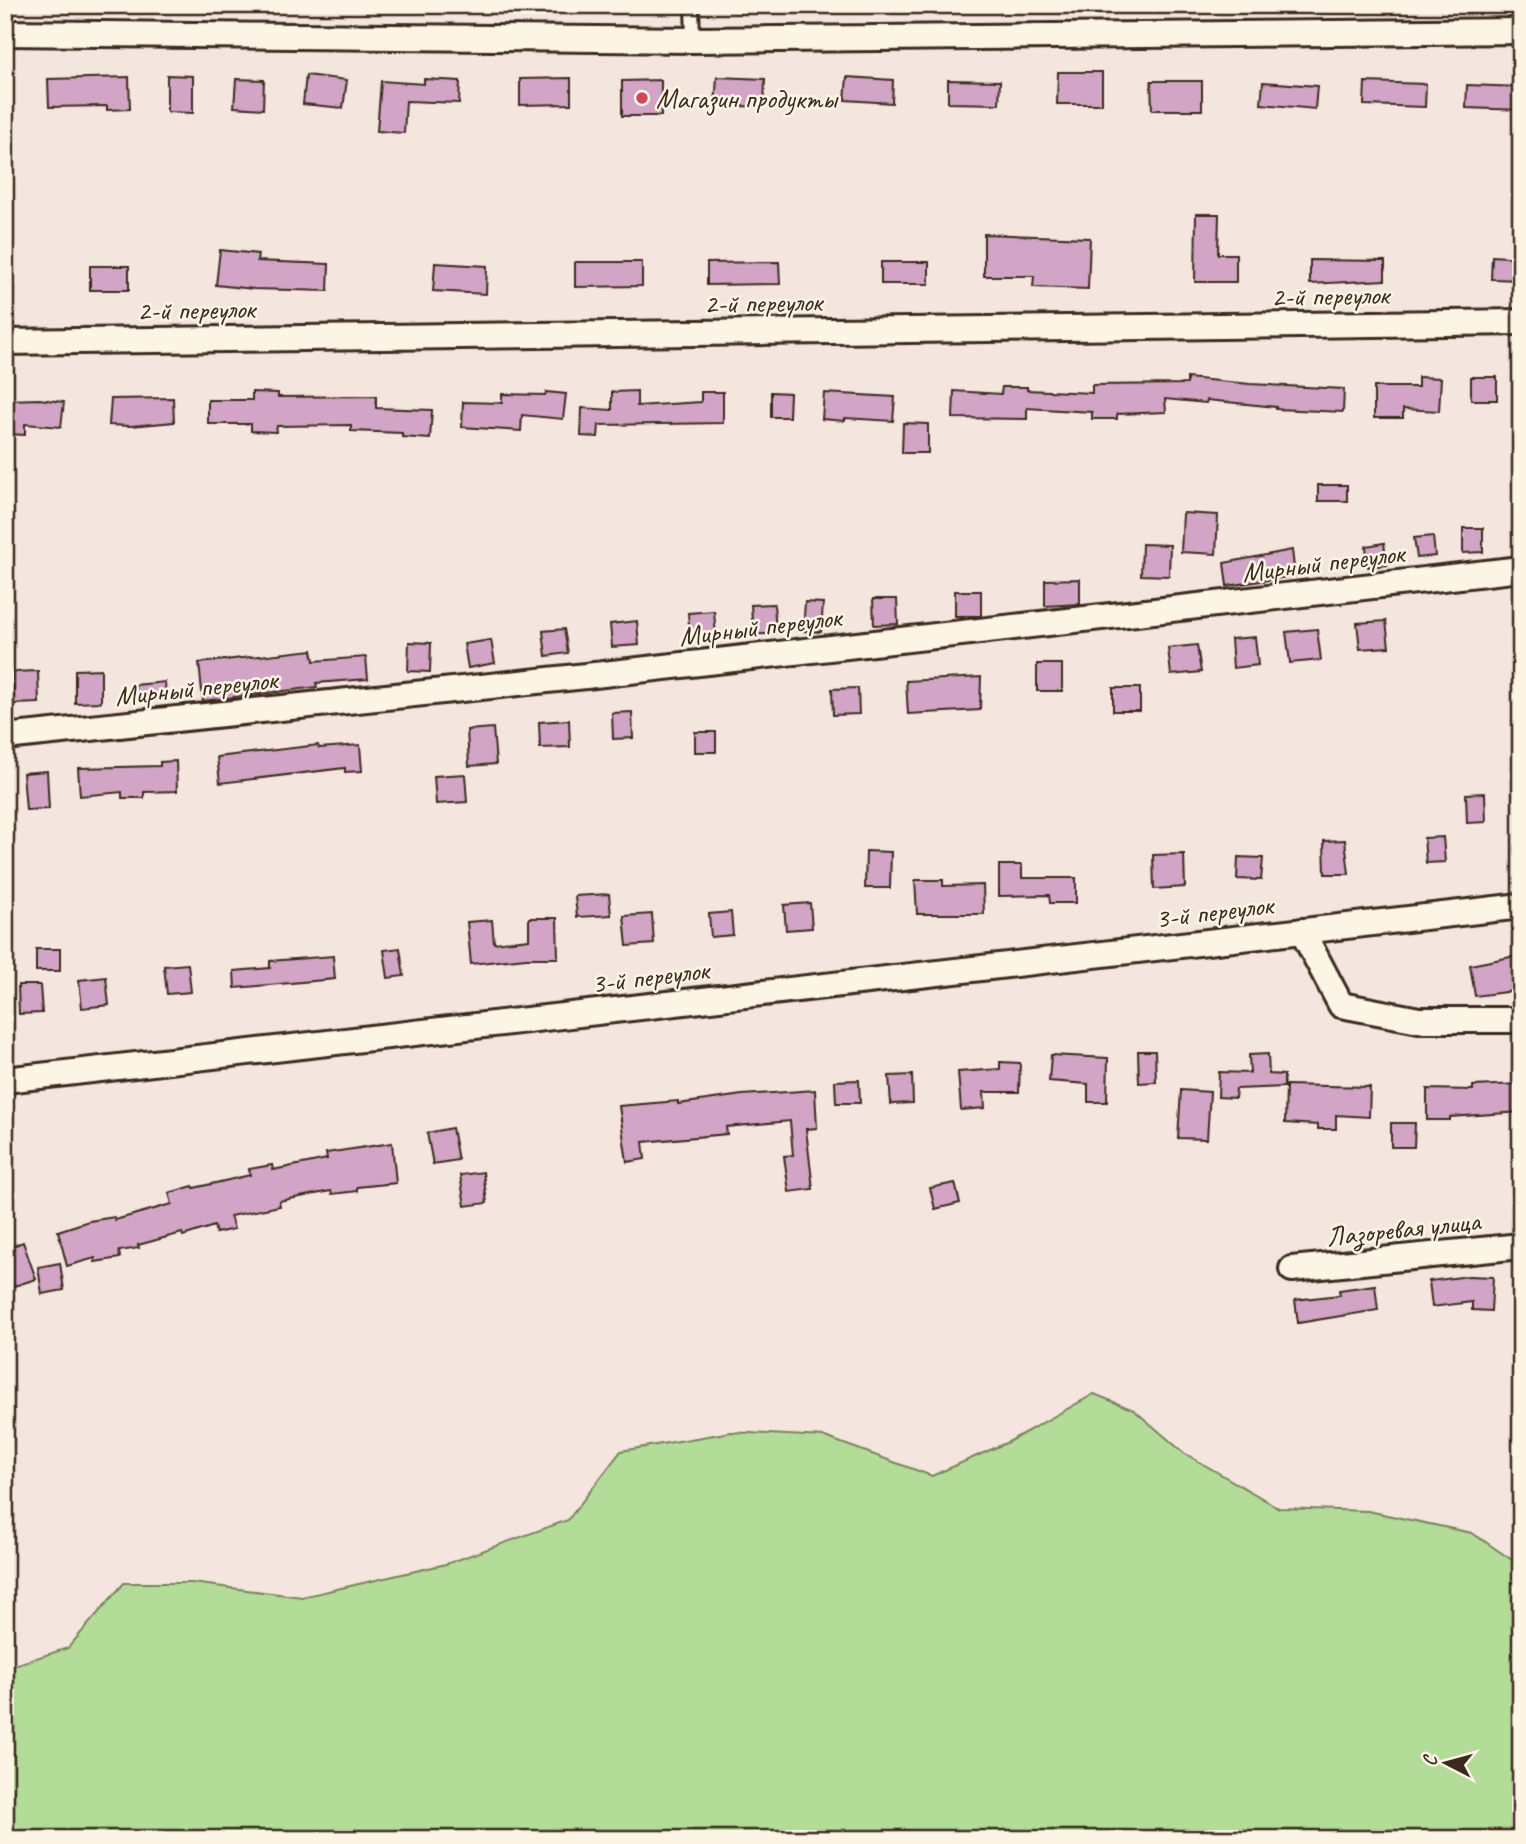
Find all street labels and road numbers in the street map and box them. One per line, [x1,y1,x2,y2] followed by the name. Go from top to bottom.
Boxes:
[1271,277,1392,314] street label: 2-й переулок
[704,284,825,321] street label: 2-й переулок
[137,291,258,328] street label: 2-й переулок
[1240,535,1409,590] street label: Мирный переулок
[677,599,846,654] street label: Мирный переулок
[113,661,282,713] street label: Мирный переулок
[1153,887,1277,936] street label: 3-й переулок
[589,952,713,1001] street label: 3-й переулок
[1324,1203,1484,1255] street label: Лазоревая улица

